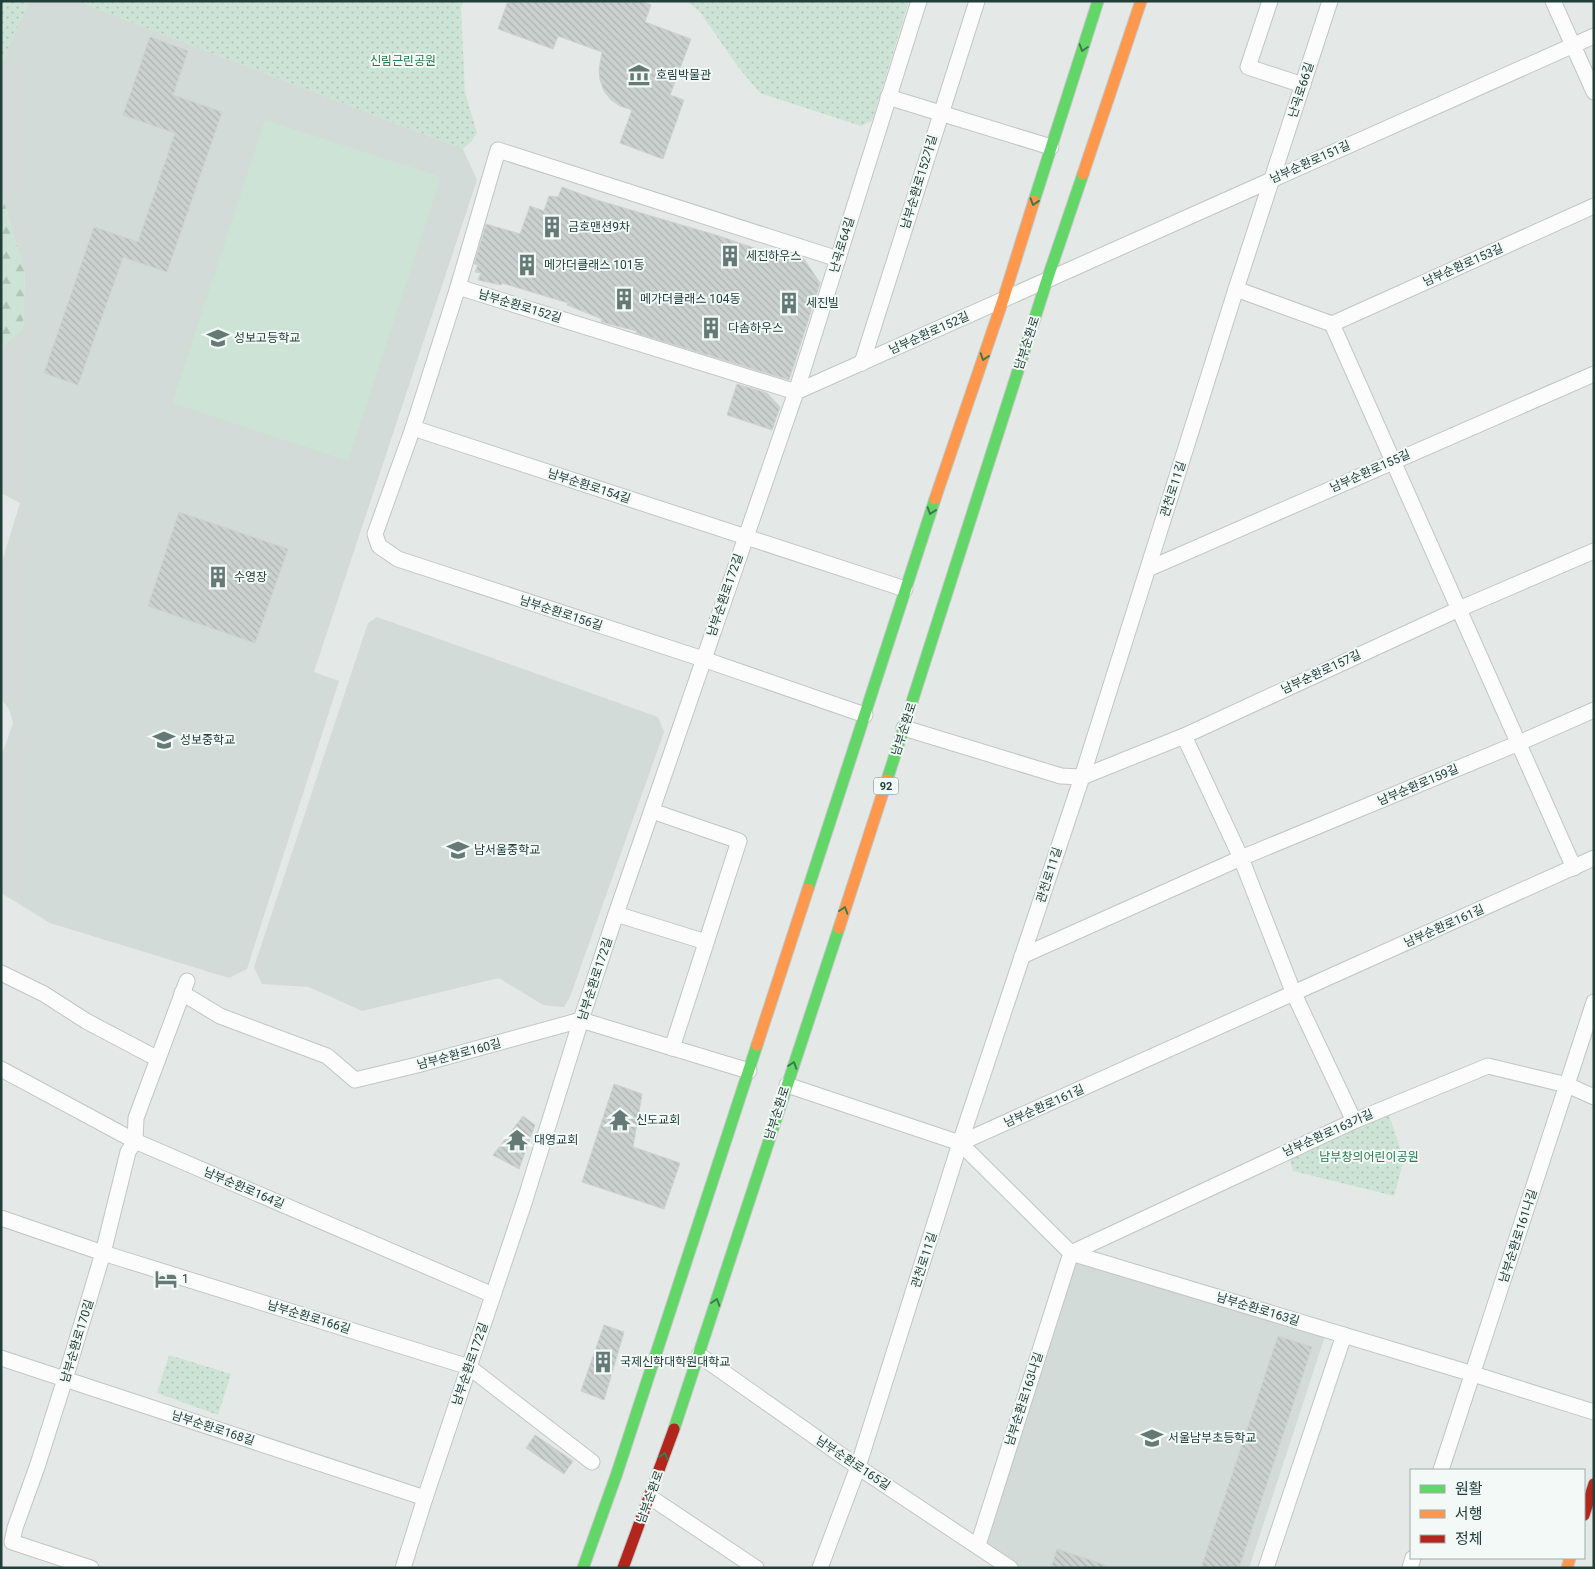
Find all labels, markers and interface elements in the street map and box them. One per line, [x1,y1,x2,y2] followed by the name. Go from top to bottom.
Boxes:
[1079,43,1089,51] one-way arrow
[370,54,436,68] park label: 신림근린공원
[1285,60,1317,120] street label: 난곡로66길
[626,62,652,88] museum icon: 호림박물관
[656,68,711,82] place label: 호림박물관
[898,133,940,231] street label: 남부순환로152가길
[1268,138,1352,186] street label: 남부순환로151길
[1029,198,1039,206] one-way arrow
[539,214,565,240] building icon: 금호맨션9차
[827,215,857,275] street label: 난곡로64길
[568,220,630,234] place label: 금호맨션9차
[1421,241,1505,289] street label: 남부순환로153길
[717,243,743,269] building icon: 세진하우스
[746,249,801,263] place label: 세진하우스
[514,252,540,278] building icon: 메가더클래스 101동
[544,258,645,272] place label: 메가더클래스 101동
[611,286,637,312] building icon: 메가더클래스 104동
[477,287,563,325] street label: 남부순환로152길
[776,290,802,316] building icon: 세진빌
[640,292,741,306] place label: 메가더클래스 104동
[806,296,839,310] place label: 세진빌
[887,309,971,357] street label: 남부순환로152길
[698,315,724,341] building icon: 다솜하우스
[1012,315,1042,371] street label: 남부순환로
[728,321,783,335] place label: 다솜하우스
[205,325,231,351] school or university icon: 성보고등학교
[234,331,300,345] place label: 성보고등학교
[979,352,989,361] one-way arrow
[1328,447,1412,495] street label: 남부순환로155길
[1157,459,1189,519] street label: 관천로11길
[546,466,632,506] street label: 남부순환로154길
[927,506,937,515] one-way arrow
[704,552,746,638] street label: 남부순환로172길
[205,564,231,590] building icon: 수영장
[234,570,267,584] place label: 수영장
[518,593,604,633] street label: 남부순환로156길
[1279,647,1363,697] street label: 남부순환로157길
[889,701,919,757] street label: 남부순환로
[151,727,177,753] school or university icon: 성보중학교
[180,733,235,747] place label: 성보중학교
[1375,762,1461,808] street label: 남부순환로159길
[874,778,898,794] road number: 92
[445,837,471,863] school or university icon: 남서울중학교
[474,843,540,857] place label: 남서울중학교
[1033,845,1065,905] street label: 관천로11길
[1402,902,1486,950] street label: 남부순환로161길
[839,907,849,915] one-way arrow
[575,936,615,1022] street label: 남부순환로172길
[415,1036,503,1072] street label: 남부순환로160길
[788,1061,798,1069] one-way arrow
[1002,1082,1086,1130] street label: 남부순환로161길
[762,1085,792,1141] street label: 남부순환로
[607,1107,633,1133] temple icon: 신도교회
[1281,1107,1375,1159] street label: 남부순환로163가길
[636,1113,680,1127] place label: 신도교회
[504,1127,530,1153] temple icon: 대영교회
[534,1133,578,1147] place label: 대영교회
[1319,1150,1419,1164] park label: 남부창의어린이공원
[201,1165,287,1211] street label: 남부순환로164길
[1496,1187,1540,1285] street label: 남부순환로161나길
[908,1230,940,1290] street label: 관천로11길
[153,1266,179,1292] hotel icon: 1
[182,1272,189,1286] place label: 1
[1215,1290,1301,1328] street label: 남부순환로163길
[58,1298,96,1384] street label: 남부순환로170길
[266,1298,352,1336] street label: 남부순환로166길
[710,1299,720,1307] one-way arrow
[449,1321,491,1407] street label: 남부순환로172길
[590,1349,616,1375] building icon: 국제신학대학원대학교
[1002,1350,1046,1448] street label: 남부순환로163나길
[620,1355,730,1369] place label: 국제신학대학원대학교
[170,1408,256,1448] street label: 남부순환로168길
[1139,1425,1165,1451] school or university icon: 서울남부초등학교
[1168,1431,1256,1445] place label: 서울남부초등학교
[813,1433,893,1493] street label: 남부순환로165길
[659,1453,669,1461] one-way arrow
[634,1469,666,1525] street label: 남부순환로
[1410,1469,1585,1559] legend
[1455,1480,1483,1498] text: 원활
[1455,1505,1483,1523] text: 서행
[1455,1530,1483,1548] text: 정체

